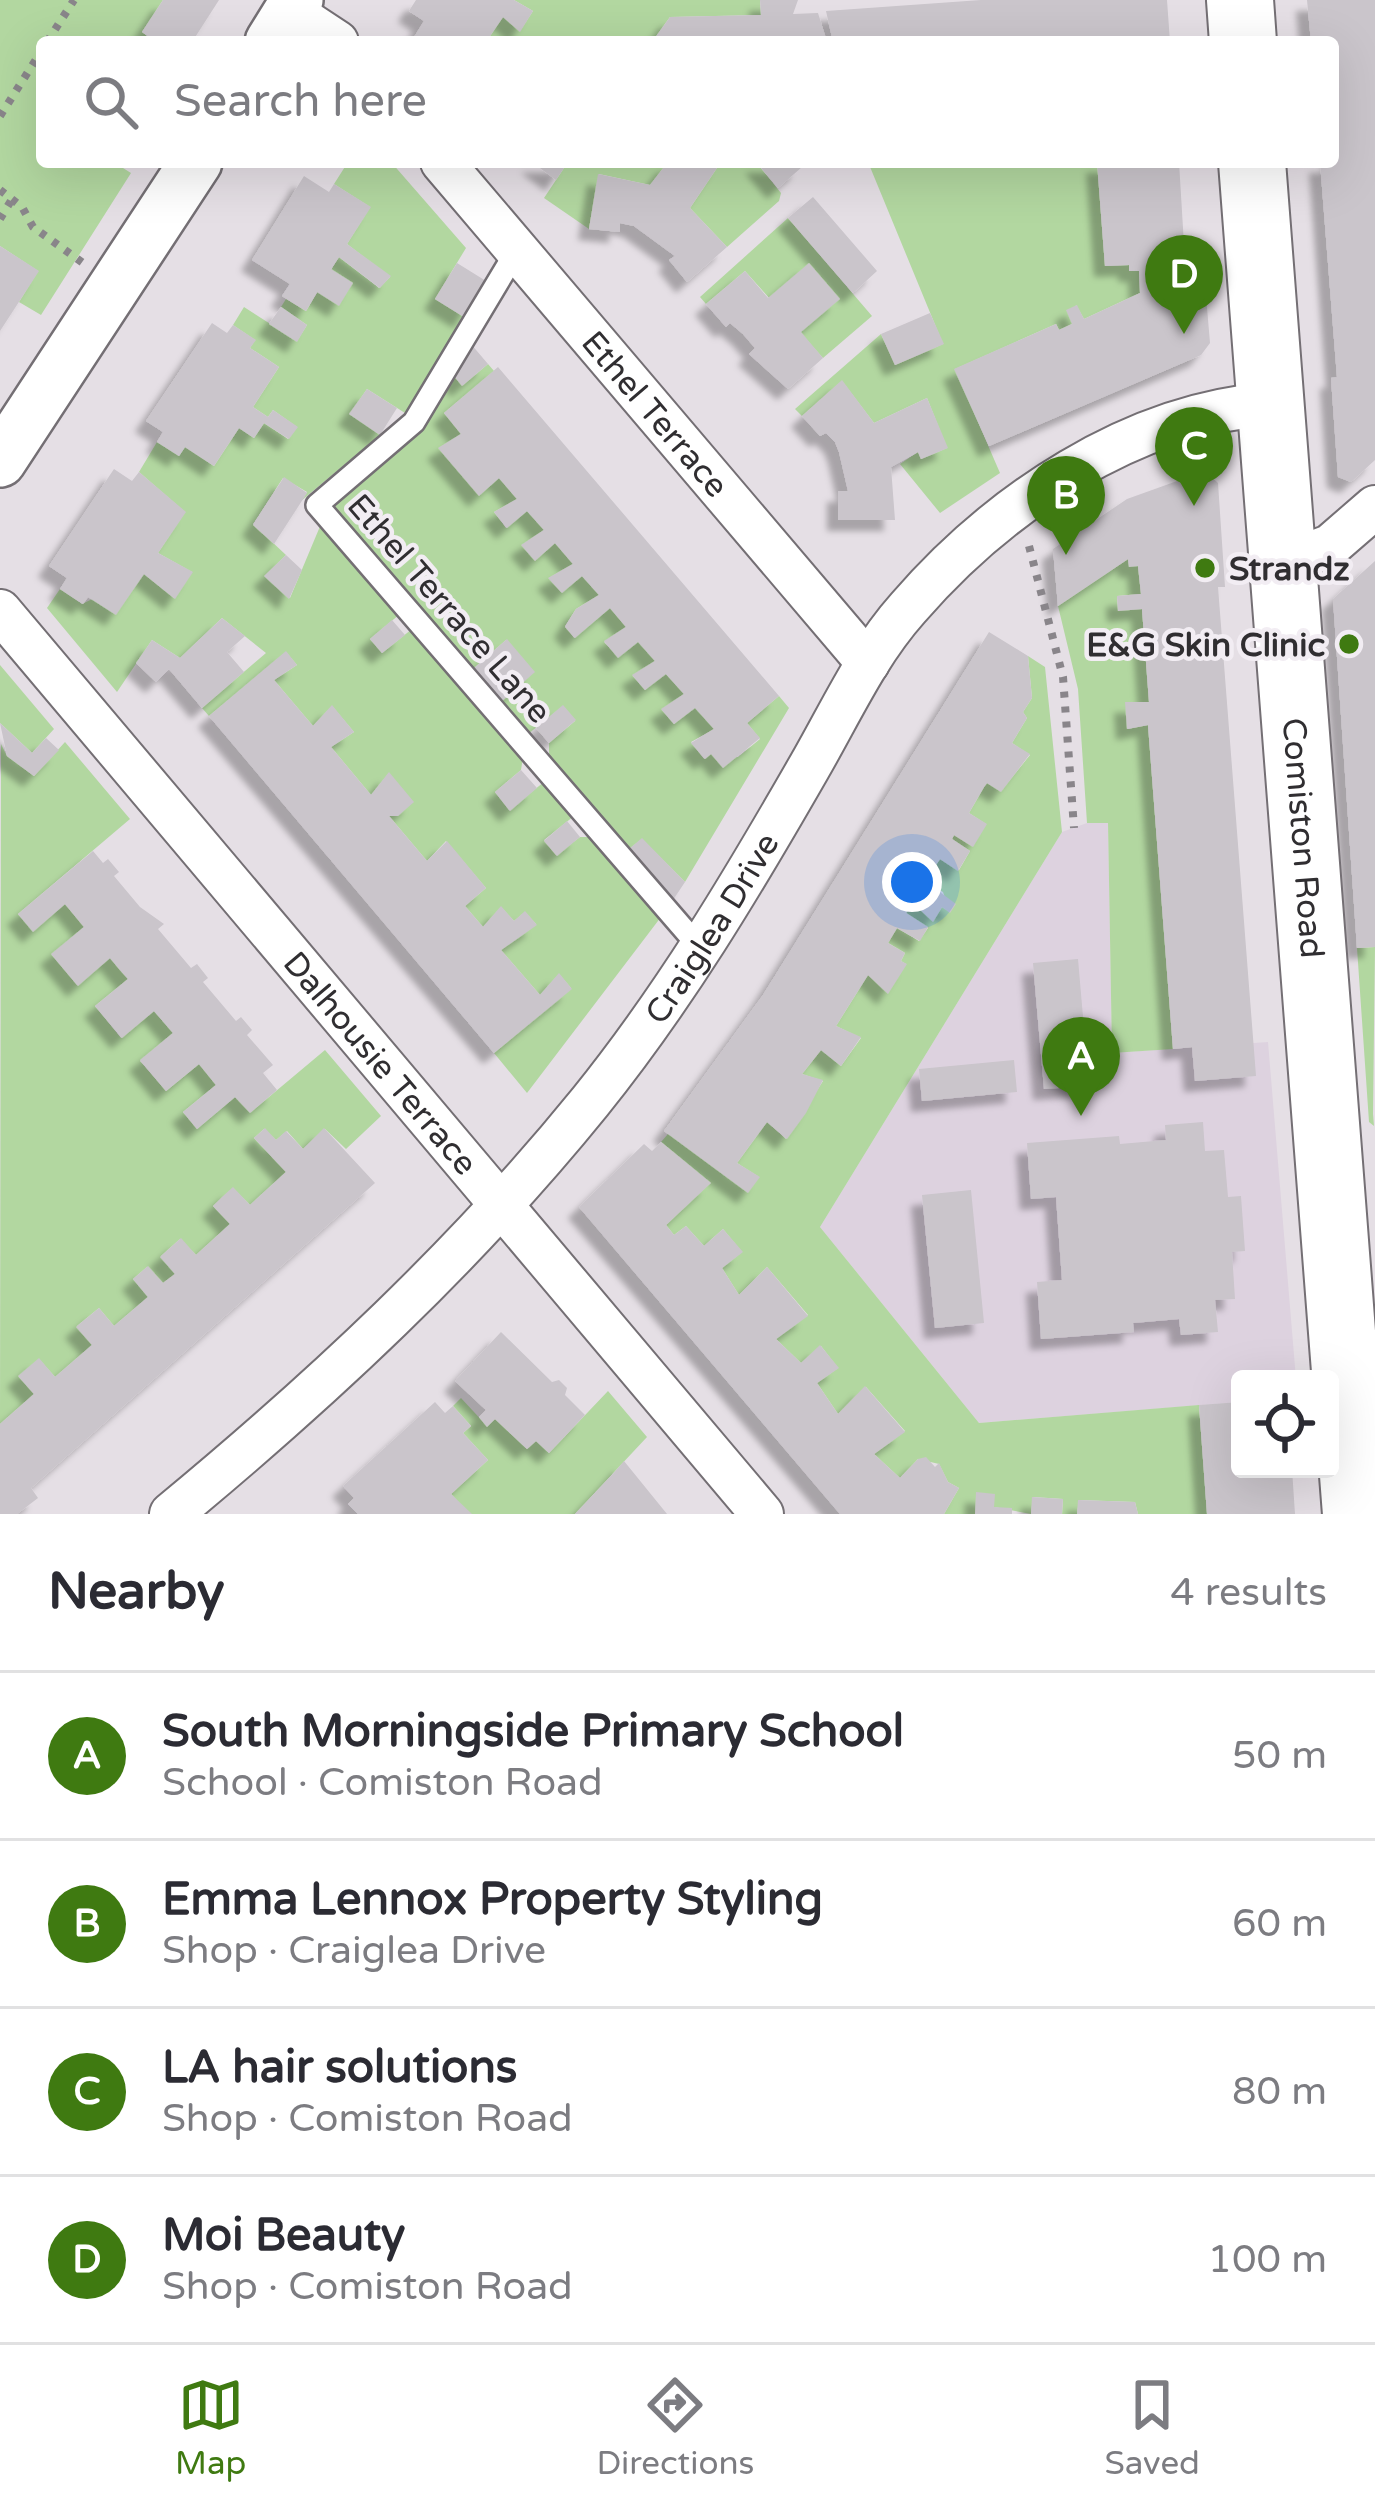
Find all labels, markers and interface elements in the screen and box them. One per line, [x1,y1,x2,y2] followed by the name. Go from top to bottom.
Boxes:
[36,36,1339,168] search box
[78,69,144,135] icon: search
[174,75,427,129] text: Search here
[1145,235,1223,334] pin: D
[573,324,736,505] street label: Ethel Terrace
[1155,407,1233,506] pin: C
[1027,456,1105,555] pin: B
[339,487,559,731] street label: Ethel Terrace Lane
[1229,550,1350,589] place label: Strandz
[1192,555,1218,581] marker: Strandz
[1086,626,1325,665] place label: E&G Skin Clinic
[1336,631,1362,657] marker: E&G Skin Clinic
[1274,717,1331,960] street label: Comiston Road
[637,826,788,1032] street label: Craiglea Drive
[882,852,942,912] your location
[275,944,485,1183] street label: Dalhousie Terrace
[1042,1017,1120,1116] pin: A
[1231,1370,1339,1478] map controls
[1231,1370,1339,1478] button: locate
[48,1561,225,1623] text: Nearby
[1170,1569,1327,1616] text: 4 results
[162,1705,904,1759] text: South Morningside Primary School
[72,1732,102,1779] text: A
[1232,1732,1327,1779] text: 50 m
[162,1759,603,1806] text: School · Comiston Road
[162,1873,823,1927] text: Emma Lennox Property Styling
[73,1900,101,1947] text: B
[1232,1900,1327,1947] text: 60 m
[162,1927,546,1974] text: Shop · Craiglea Drive
[162,2041,517,2095] text: LA hair solutions
[73,2068,101,2115] text: C
[1232,2068,1327,2115] text: 80 m
[162,2095,573,2142] text: Shop · Comiston Road
[162,2209,405,2263] text: Moi Beauty
[72,2236,102,2283] text: D
[1208,2236,1327,2283] text: 100 m
[162,2263,573,2310] text: Shop · Comiston Road
[175,2372,246,2483] tab: Map
[596,2372,754,2483] tab: Directions
[1105,2372,1200,2483] tab: Saved

